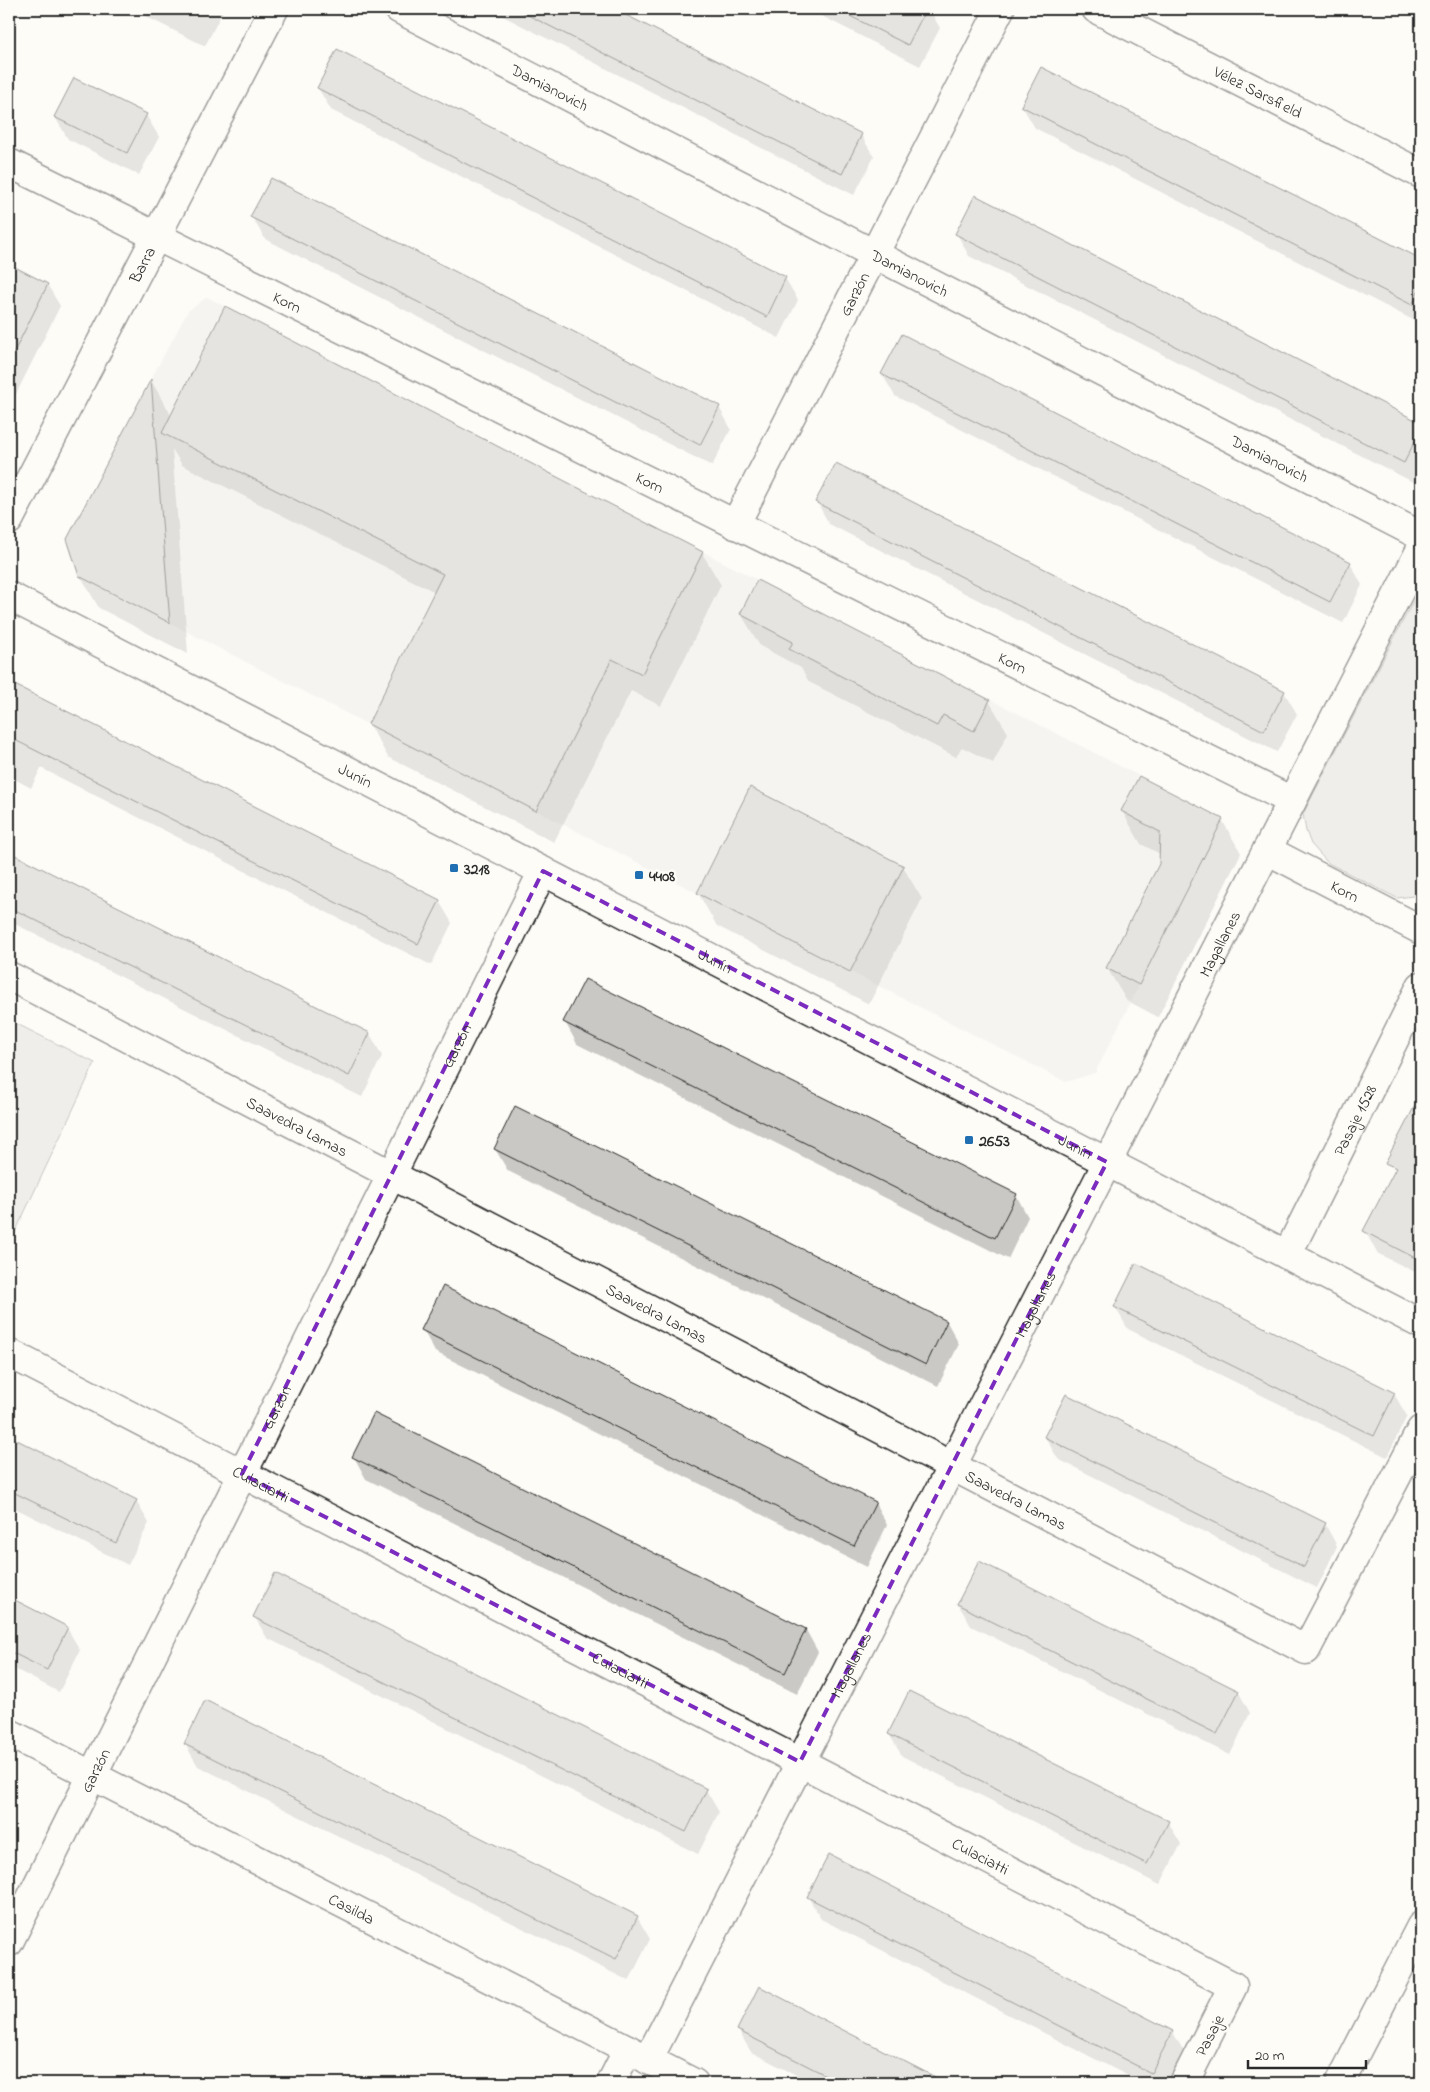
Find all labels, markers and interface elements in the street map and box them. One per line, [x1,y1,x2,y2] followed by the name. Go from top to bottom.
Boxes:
[505,58,592,119] street label: Damianovich
[1208,60,1306,126] street label: Vélez Sarsfield
[124,243,163,289] street label: Barra
[865,244,952,304] street label: Damianovich
[834,268,877,321] street label: Garzón
[268,286,305,321] street label: Korn
[1225,429,1312,490] street label: Damianovich
[631,466,668,501] street label: Korn
[994,647,1030,681] street label: Korn
[333,758,376,795] street label: Junín
[463,858,490,882] place label: 3218
[448,862,460,874] marker: 3218
[648,865,675,889] place label: 4408
[633,869,645,881] marker: 4408
[1326,875,1363,910] street label: Korn
[1194,907,1248,982] street label: Magallanes
[693,943,736,981] street label: Junín
[437,1020,479,1072] street label: Garzón
[1328,1081,1384,1160] street label: Pasaje 1528
[241,1091,352,1164] street label: Saavedra Lamas
[1053,1129,1096,1167] street label: Junín
[978,1130,1010,1154] place label: 2653
[963,1134,975,1146] marker: 2653
[1009,1268,1063,1342] street label: Magallanes
[601,1278,711,1351] street label: Saavedra Lamas
[256,1381,299,1434] street label: Garzón
[227,1460,293,1510] street label: Culaciatti
[960,1465,1070,1538] street label: Saavedra Lamas
[825,1628,879,1703] street label: Magallanes
[587,1646,653,1696] street label: Culaciatti
[75,1745,118,1797] street label: Garzón
[947,1833,1013,1882] street label: Culaciatti
[324,1888,378,1932] street label: Casilda
[1190,2010,1232,2061] street label: Pasaje
[1248,2037,1365,2069] scale bar
[1255,2045,1285,2067] text: 20 m

